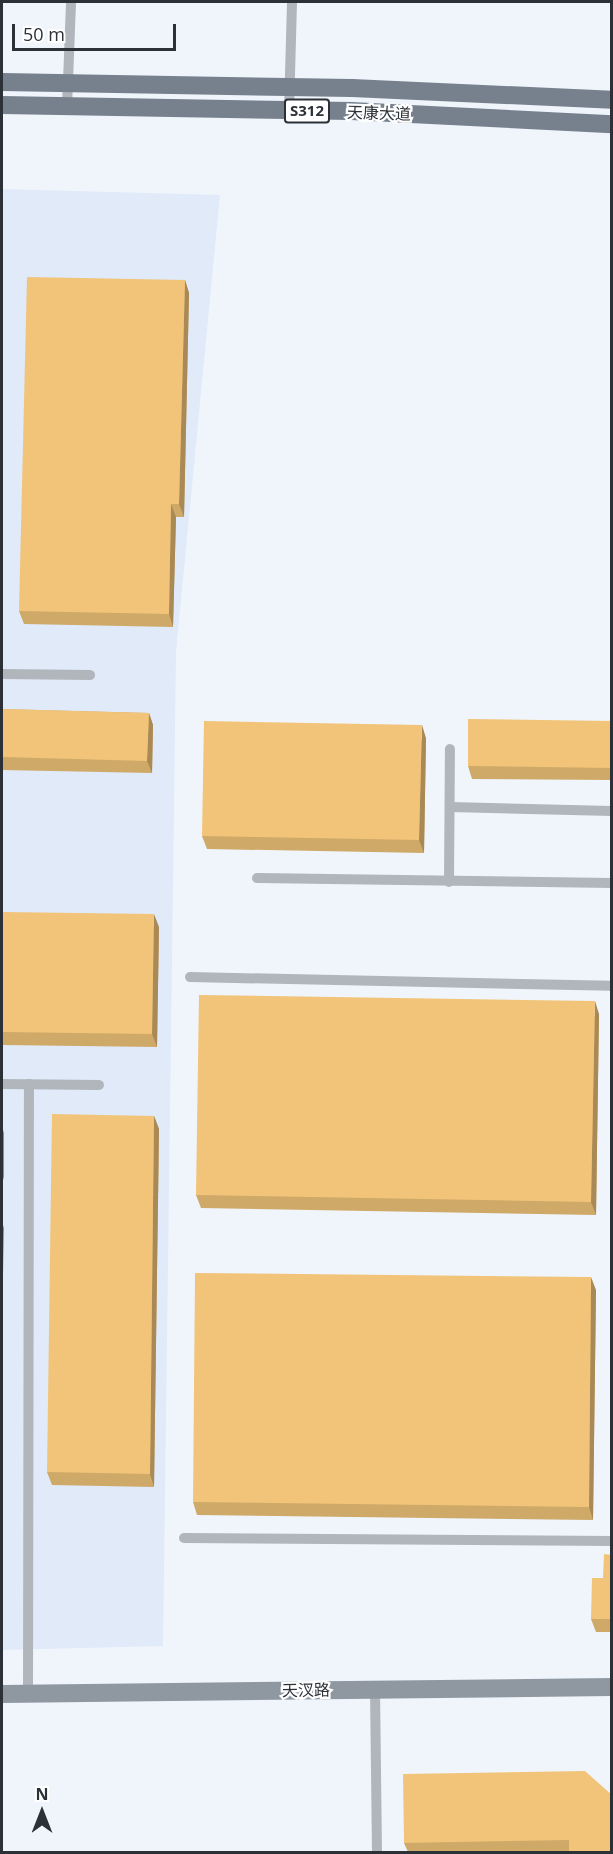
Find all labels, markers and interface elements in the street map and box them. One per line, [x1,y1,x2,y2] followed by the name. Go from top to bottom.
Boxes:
[15,12,178,50] scale bar
[23,22,65,46] text: 50 m
[283,99,331,123] road number: S312
[347,102,411,124] street label: 天康大道
[282,1680,330,1700] street label: 天汊路
[12,1782,72,1842] north arrow
[35,1783,49,1805] text: N

